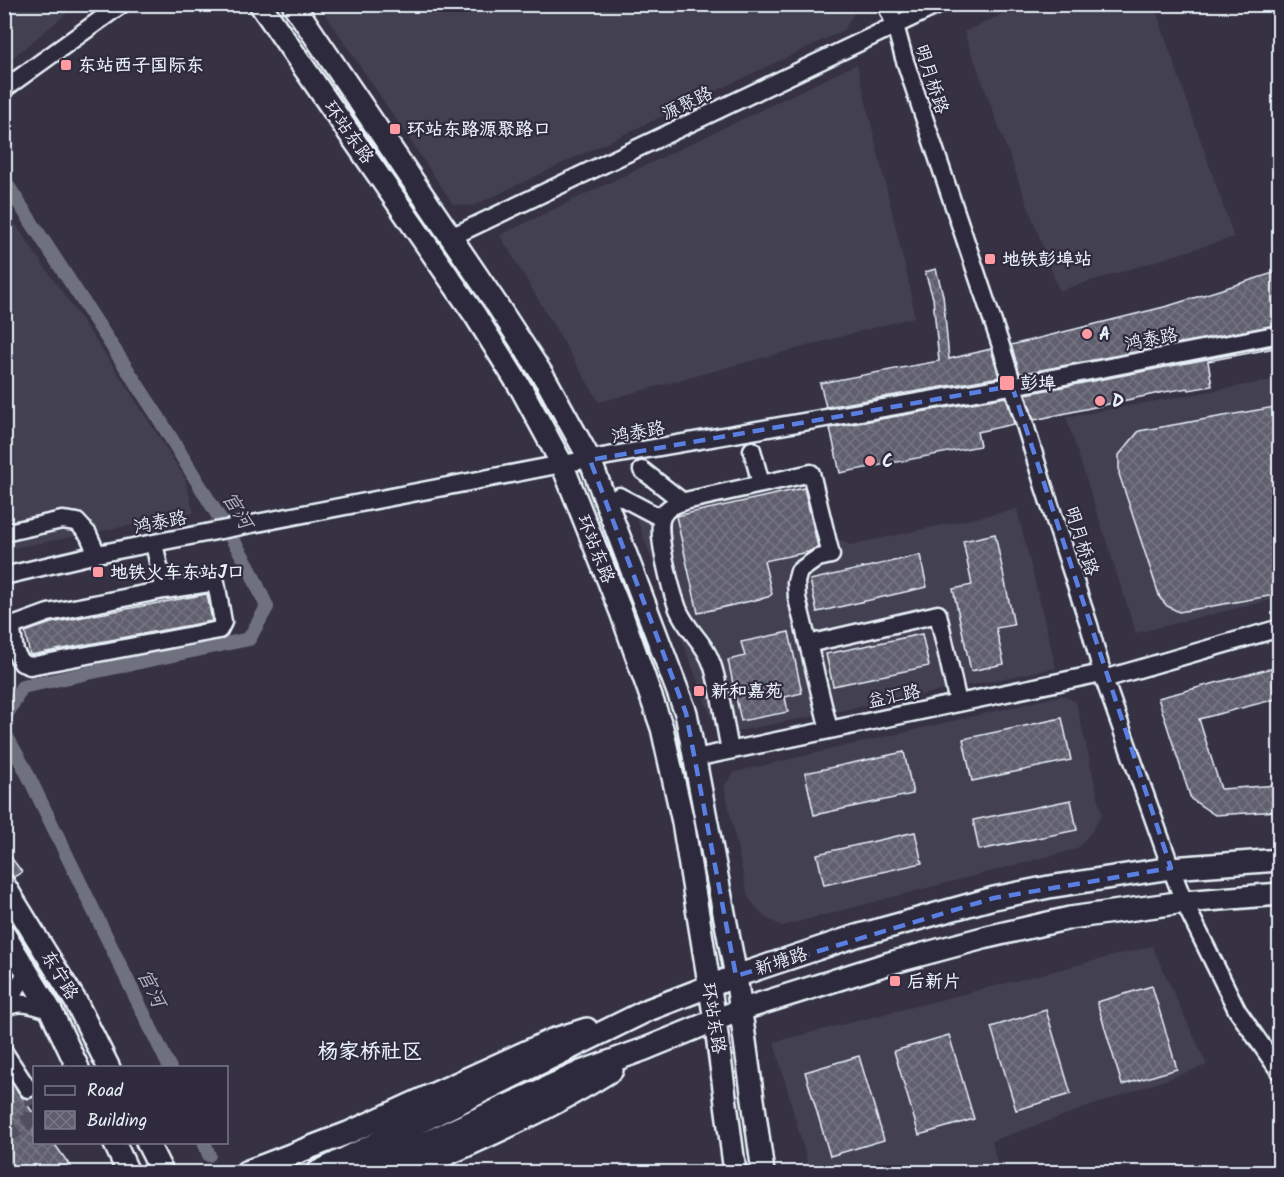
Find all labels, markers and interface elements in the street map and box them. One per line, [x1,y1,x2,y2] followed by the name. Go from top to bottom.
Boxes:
[906,41,955,118] street label: 明月桥路
[78,52,204,81] place label: 东站西子国际东
[59,58,73,72] marker: 东站西子国际东
[657,79,718,129] street label: 源聚路
[315,95,380,171] street label: 环站东路
[407,116,551,145] place label: 环站东路源聚路口
[388,122,402,136] marker: 环站东路源聚路口
[1002,246,1092,275] place label: 地铁彭埠站
[983,252,997,266] marker: 地铁彭埠站
[1099,321,1110,350] place label: A
[1122,321,1181,360] street label: 鸿泰路
[1080,327,1094,341] marker: A
[1020,370,1056,399] place label: 彭埠
[998,374,1016,392] marker: 彭埠
[1112,388,1124,417] place label: D
[1093,394,1107,408] marker: D
[609,415,667,452] street label: 鸿泰路
[882,448,893,477] place label: C
[863,454,877,468] marker: C
[212,486,262,539] water label: 官河
[1056,503,1105,580] street label: 明月桥路
[131,504,190,543] street label: 鸿泰路
[568,511,622,588] street label: 环站东路
[110,559,245,588] place label: 地铁火车东站J口
[91,565,105,579] marker: 地铁火车东站J口
[711,678,783,707] place label: 新和嘉苑
[865,678,924,717] street label: 益汇路
[692,684,706,698] marker: 新和嘉苑
[751,940,812,985] street label: 新塘路
[32,945,85,1006] street label: 东宁路
[127,964,175,1017] water label: 官河
[907,968,961,997] place label: 后新片
[888,974,902,988] marker: 后新片
[693,980,732,1056] street label: 环站东路
[318,1036,423,1069] district label: 杨家桥社区
[33,1066,228,1144] legend
[87,1077,124,1106] text: Road
[87,1107,147,1136] text: Building

